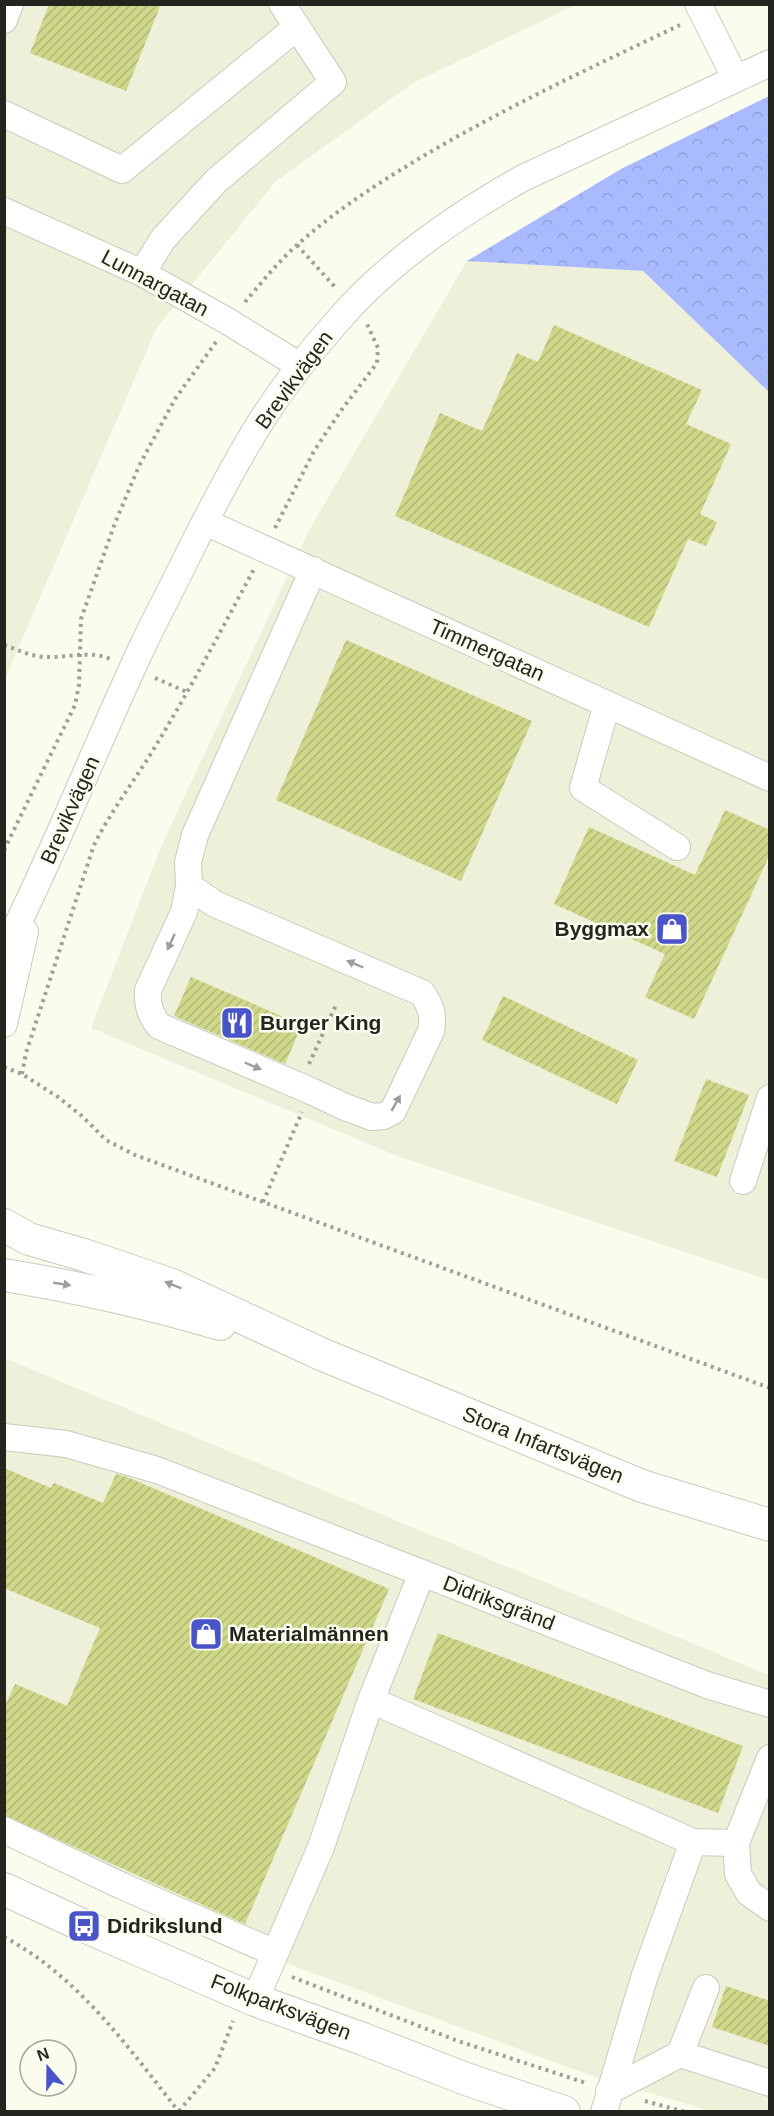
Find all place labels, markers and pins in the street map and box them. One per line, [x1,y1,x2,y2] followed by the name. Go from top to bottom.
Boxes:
[654,911,690,947] shop icon: Byggmax
[554,917,649,940] place label: Byggmax
[219,1005,255,1041] restaurant icon: Burger King
[260,1011,381,1034] place label: Burger King
[188,1616,224,1652] shop icon: Materialmännen
[229,1622,389,1645] place label: Materialmännen
[66,1908,102,1944] bus stop icon: Didrikslund
[107,1914,223,1937] place label: Didrikslund

